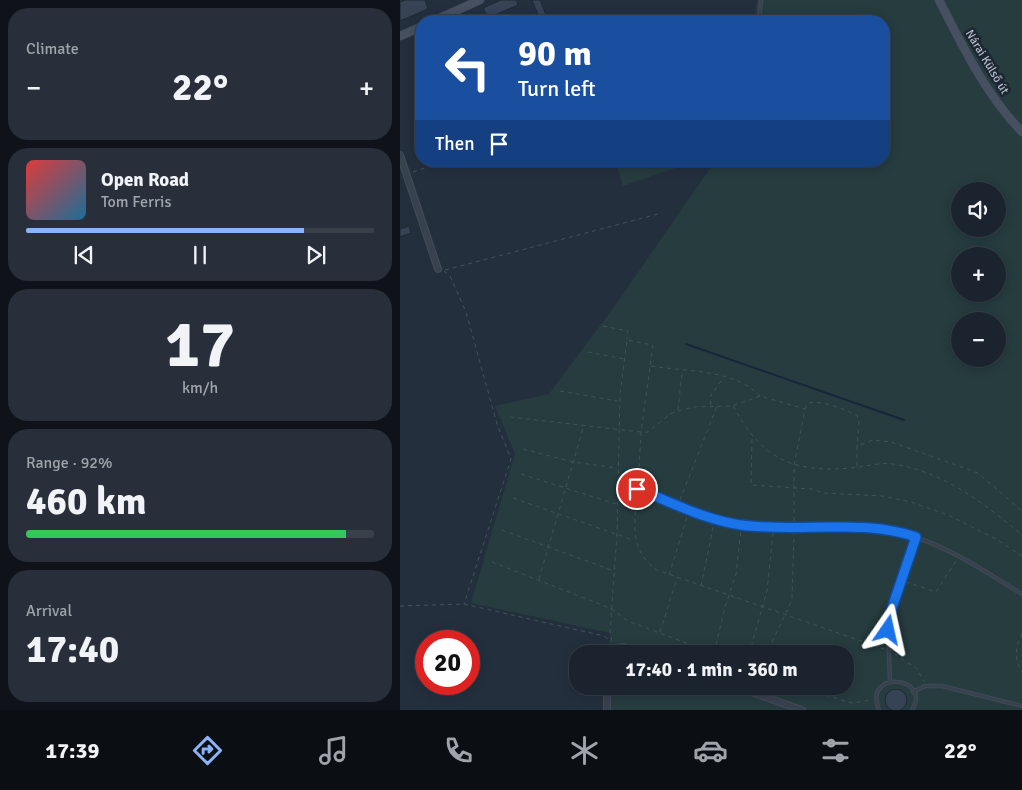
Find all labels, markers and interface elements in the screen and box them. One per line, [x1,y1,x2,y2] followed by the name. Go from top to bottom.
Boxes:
[962,27,1012,97] street label: Nárai Külső út
[518,32,592,75] text: 90 m
[435,35,500,100] icon: left
[26,39,79,59] text: Climate
[172,64,228,111] text: 22°
[26,71,41,105] text: −
[359,71,374,105] text: +
[518,75,596,102] text: Turn left
[485,130,513,158] icon: arrive
[435,132,475,156] text: Then
[101,168,189,192] text: Open Road
[951,182,1006,367] map controls
[951,182,1006,237] button: sound
[101,192,171,212] text: Tom Ferris
[70,241,98,269] icon: previous
[186,241,214,269] icon: pause
[302,241,330,269] icon: next
[951,247,1006,302] button: +
[165,305,235,385] text: 17
[951,312,1006,367] button: −
[182,378,218,398] text: km/h
[26,453,112,473] text: Range · 92%
[616,468,658,510] pin
[623,475,651,503] icon: arrive
[26,478,147,525] text: 460 km
[26,601,72,621] text: Arrival
[861,603,913,655] position arrow
[26,626,119,673] text: 17:40
[415,630,480,695] speed limit sign: 20
[625,658,798,682] text: 17:40 · 1 min · 360 m
[190,733,225,768] icon: directions
[316,733,351,768] icon: music
[441,733,476,768] icon: phone
[567,733,602,768] icon: climate
[693,733,728,768] icon: car
[818,733,853,768] icon: filters
[45,737,99,764] text: 17:39
[944,737,977,764] text: 22°

